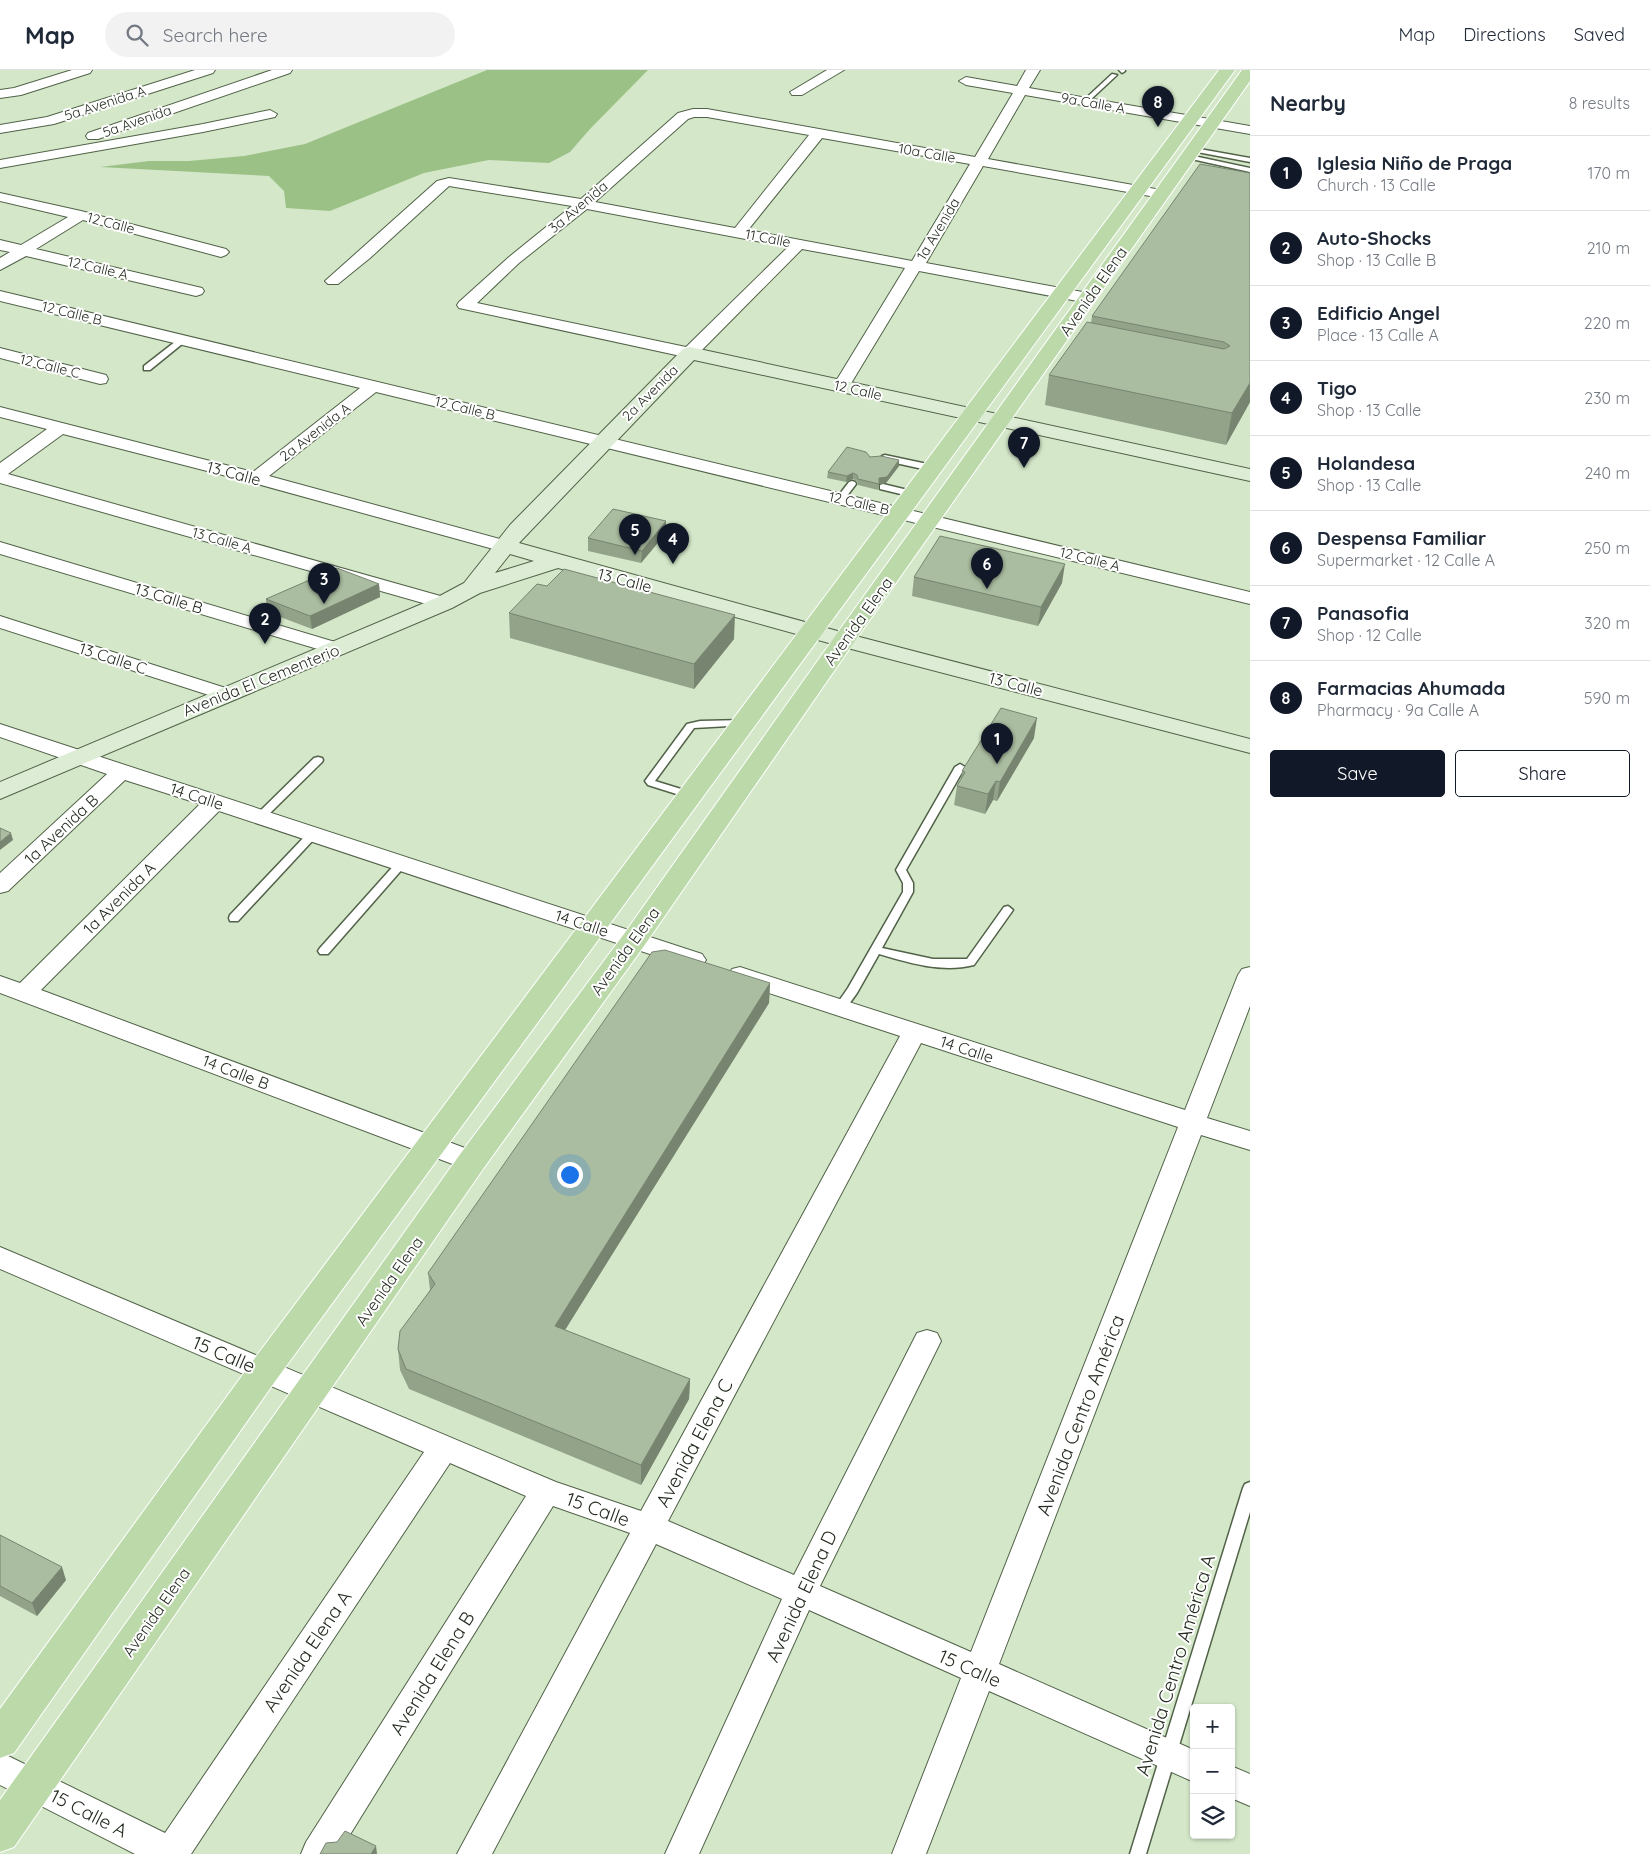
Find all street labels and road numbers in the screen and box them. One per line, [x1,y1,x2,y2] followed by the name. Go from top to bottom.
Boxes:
[62,82,148,124] street label: 5a Avenida A
[1060,89,1126,117] street label: 9a Calle A
[100,101,174,141] street label: 5a Avenida
[897,139,957,167] street label: 10a Calle
[545,177,611,237] street label: 3a Avenida
[912,195,964,263] street label: 1a Avenida
[85,208,137,238] street label: 12 Calle
[744,225,792,251] street label: 11 Calle
[1055,243,1131,339] street label: Avenida Elena
[66,252,130,284] street label: 12 Calle A
[40,297,104,329] street label: 12 Calle B
[18,350,82,382] street label: 12 Calle C
[618,361,682,425] street label: 2a Avenida
[832,376,884,404] street label: 12 Calle
[433,392,497,424] street label: 12 Calle B
[276,399,354,465] street label: 2a Avenida A
[205,456,263,490] street label: 13 Calle
[827,487,891,519] street label: 12 Calle B
[190,523,254,557] street label: 13 Calle A
[1058,543,1122,575] street label: 12 Calle A
[596,563,654,597] street label: 13 Calle
[819,573,897,669] street label: Avenida Elena
[133,578,205,618] street label: 13 Calle B
[77,638,149,678] street label: 13 Calle C
[180,639,342,721] street label: Avenida El Cementerio
[987,667,1045,701] street label: 13 Calle
[168,778,226,814] street label: 14 Calle
[20,790,102,868] street label: 1a Avenida B
[79,858,159,938] street label: 1a Avenida A
[586,903,664,999] street label: Avenida Elena
[553,905,611,941] street label: 14 Calle
[938,1031,996,1067] street label: 14 Calle
[200,1050,272,1094] street label: 14 Calle B
[351,1233,427,1329] street label: Avenida Elena
[1031,1311,1129,1519] street label: Avenida Centro América
[189,1330,259,1378] street label: 15 Calle
[650,1375,738,1511] street label: Avenida Elena C
[563,1486,633,1532] street label: 15 Calle
[760,1526,842,1666] street label: Avenida Elena D
[1130,1551,1220,1779] street label: Avenida Centro América A
[118,1564,194,1660] street label: Avenida Elena
[258,1586,356,1716] street label: Avenida Elena A
[384,1607,480,1739] street label: Avenida Elena B
[935,1644,1005,1692] street label: 15 Calle
[46,1783,132,1843] street label: 15 Calle A

